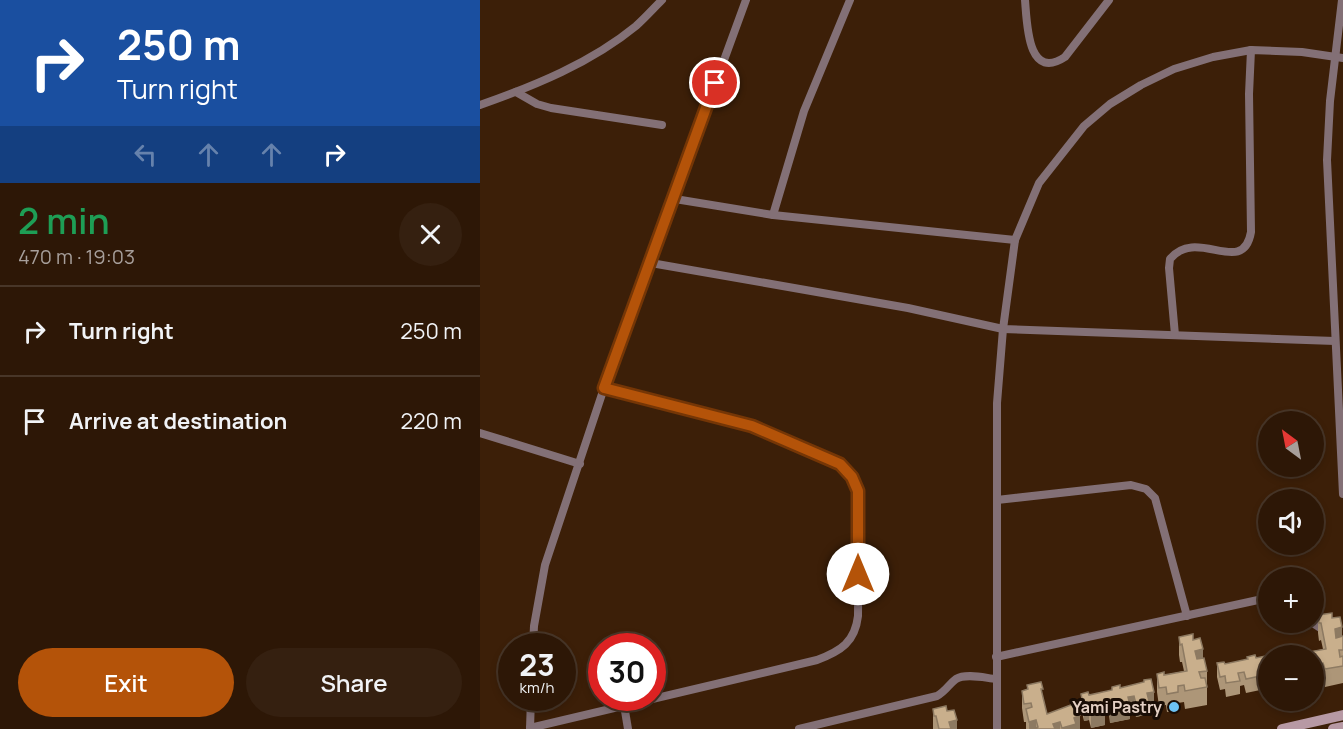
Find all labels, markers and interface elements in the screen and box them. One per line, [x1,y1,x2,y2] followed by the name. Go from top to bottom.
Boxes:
[117,15,240,73] text: 250 m
[18,24,96,102] icon: right
[689,57,740,108] pin
[698,66,731,99] icon: arrive
[117,70,238,107] text: Turn right
[129,138,162,171] icon: left
[192,138,225,171] icon: ahead
[255,138,288,171] icon: ahead
[318,138,351,171] icon: right
[18,196,110,245] text: 2 min
[399,203,462,266] button: close
[18,243,135,270] text: 470 m · 19:03
[18,315,51,348] icon: right
[69,316,174,346] text: Turn right
[400,316,462,346] text: 250 m
[18,405,51,438] icon: arrive
[69,406,287,436] text: Arrive at destination
[400,406,462,436] text: 220 m
[1258,411,1324,477] north arrow
[1258,411,1324,711] map controls
[1258,489,1324,555] button: sound
[826,542,890,606] position arrow
[1258,567,1324,633] button: +
[588,633,666,711] speed limit sign: 30
[519,644,555,685] text: 23
[1258,645,1324,711] button: −
[18,648,234,717] button: Exit
[246,648,462,717] button: Share
[520,677,554,698] text: km/h
[1072,696,1162,718] place label: Yami Pastry
[1167,700,1181,714] marker: Yami Pastry

